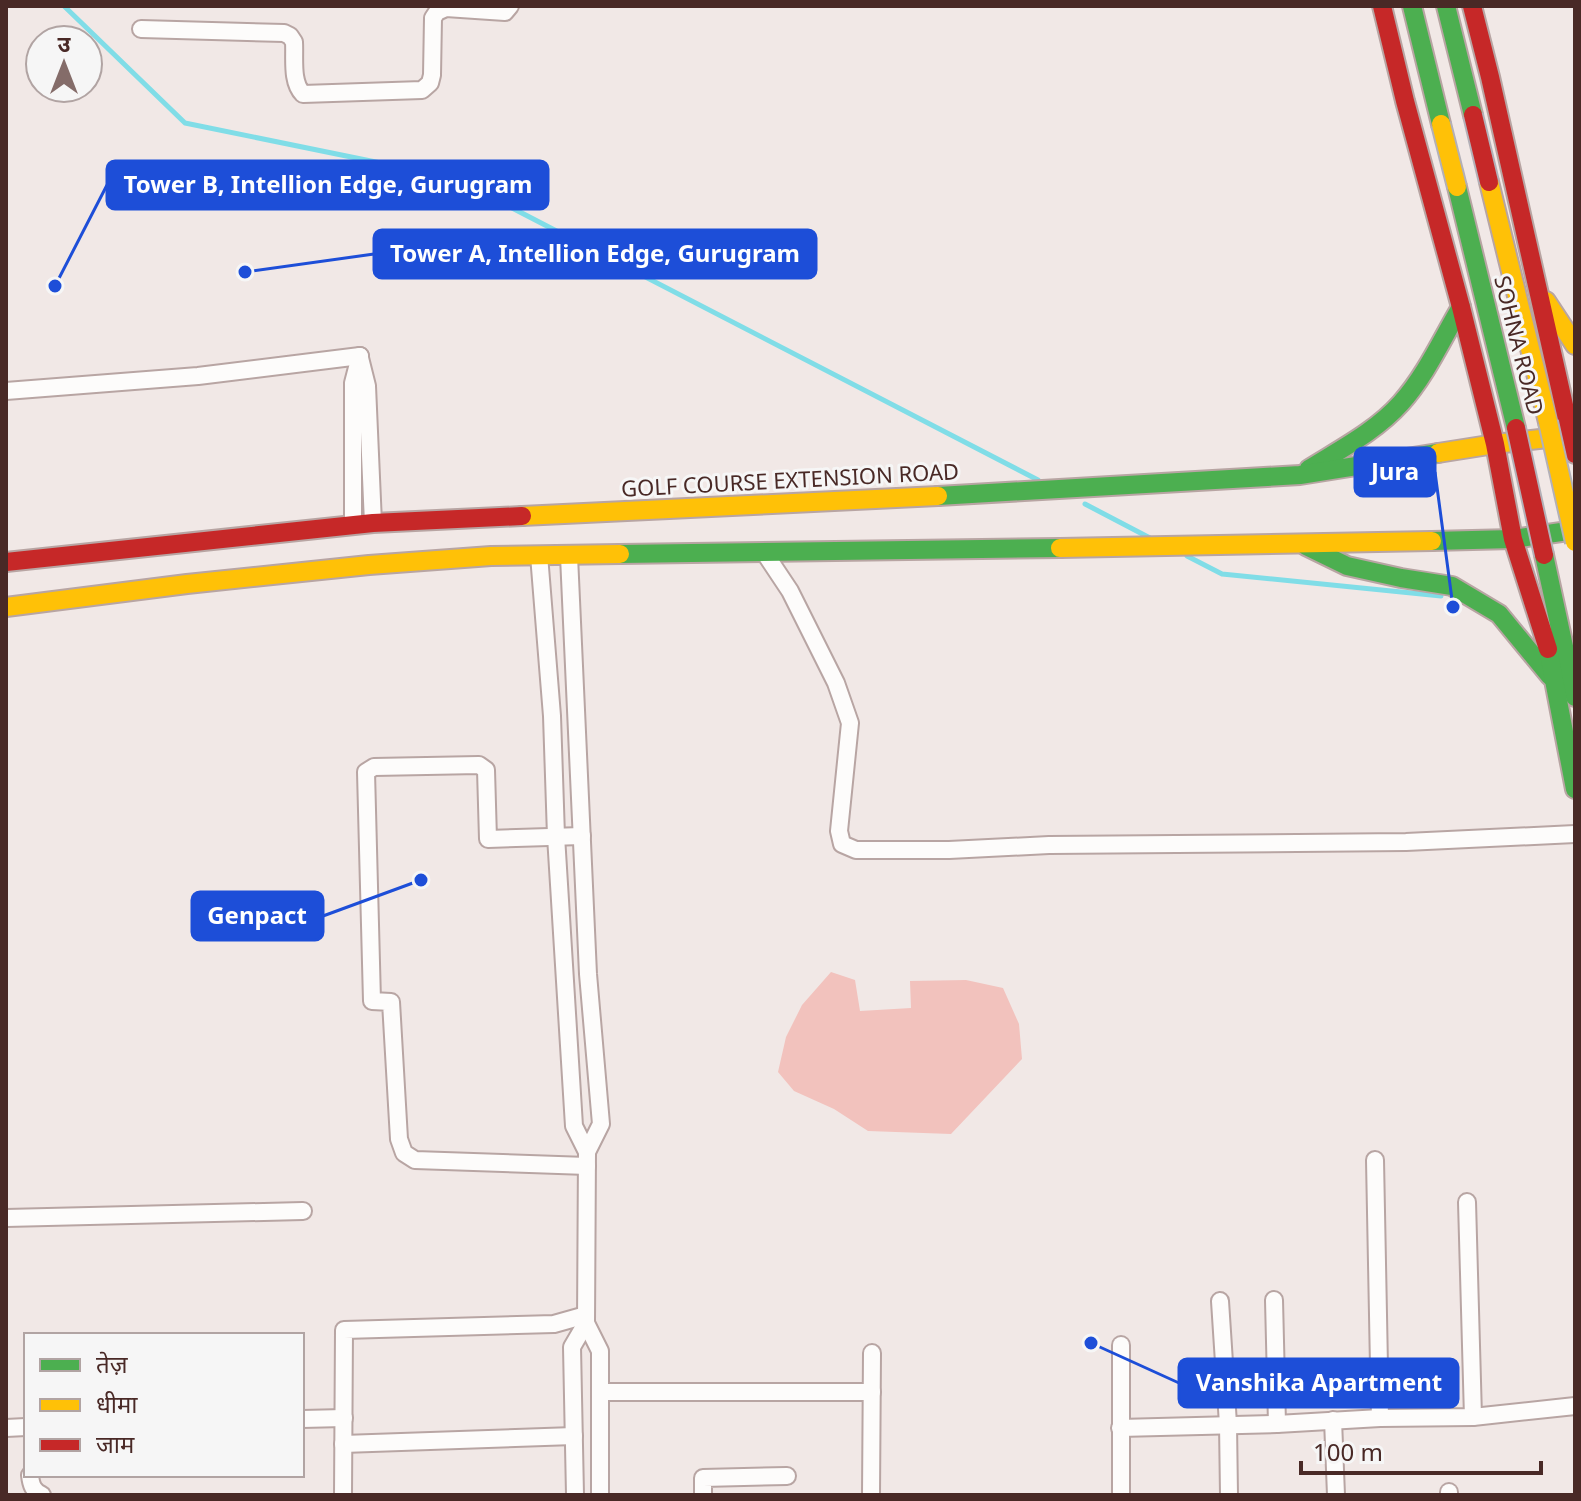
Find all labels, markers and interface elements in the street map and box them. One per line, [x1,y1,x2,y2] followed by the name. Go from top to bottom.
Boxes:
[24,24,104,104] north arrow
[58,28,72,58] text: उ
[107,161,548,209] callout: Tower B, Intellion Edge, Gurugram
[123,167,533,200] text: Tower B, Intellion Edge, Gurugram
[374,230,816,278] callout: Tower A, Intellion Edge, Gurugram
[390,236,800,269] text: Tower A, Intellion Edge, Gurugram
[1488,272,1552,418] street label: SOHNA ROAD
[1355,448,1435,496] callout: Jura
[1369,454,1419,487] text: Jura
[620,455,960,503] street label: GOLF COURSE EXTENSION ROAD
[192,892,323,940] callout: Genpact
[207,898,307,931] text: Genpact
[24,1333,304,1477] legend
[96,1347,129,1380] text: तेज़
[1179,1359,1458,1407] callout: Vanshika Apartment
[1196,1365,1442,1398] text: Vanshika Apartment
[96,1387,138,1420] text: धीमा
[1301,1425,1541,1475] scale bar
[96,1427,135,1460] text: जाम
[1313,1435,1383,1468] text: 100 m

